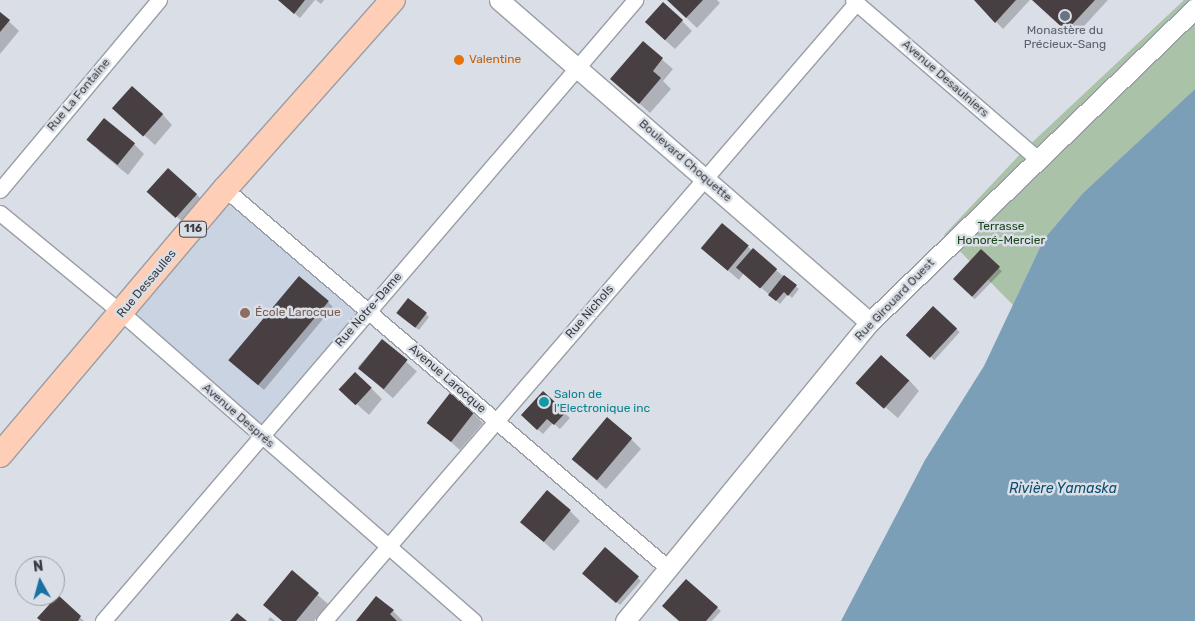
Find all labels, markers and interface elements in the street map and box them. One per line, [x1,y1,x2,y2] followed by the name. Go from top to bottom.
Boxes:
[1059,10,1071,22] marker: Monastère du Précieux-Sang
[1024,24,1106,52] place label: Monastère du Précieux-Sang
[899,37,991,121] street label: Avenue Desaulniers
[469,53,521,67] place label: Valentine
[453,54,465,66] marker: Valentine
[44,56,114,134] street label: Rue La Fontaine
[636,117,734,205] street label: Boulevard Choquette
[178,220,208,238] road number: 116
[957,220,1045,248] park label: Terrasse Honoré-Mercier
[114,247,180,321] street label: Rue Dessaulles
[852,256,938,344] street label: Rue Girouard Ouest
[333,270,405,350] street label: Rue Notre-Dame
[563,282,617,342] street label: Rue Nichols
[255,306,341,320] place label: École Larocque
[239,307,251,319] marker: École Larocque
[406,342,488,416] street label: Avenue Larocque
[199,381,277,451] street label: Avenue Després
[554,388,650,416] place label: Salon de l'Electronique inc
[538,396,550,408] marker: Salon de l'Electronique inc
[1009,481,1117,497] water label: Rivière Yamaska
[15,556,65,606] north arrow
[32,558,44,576] text: N

